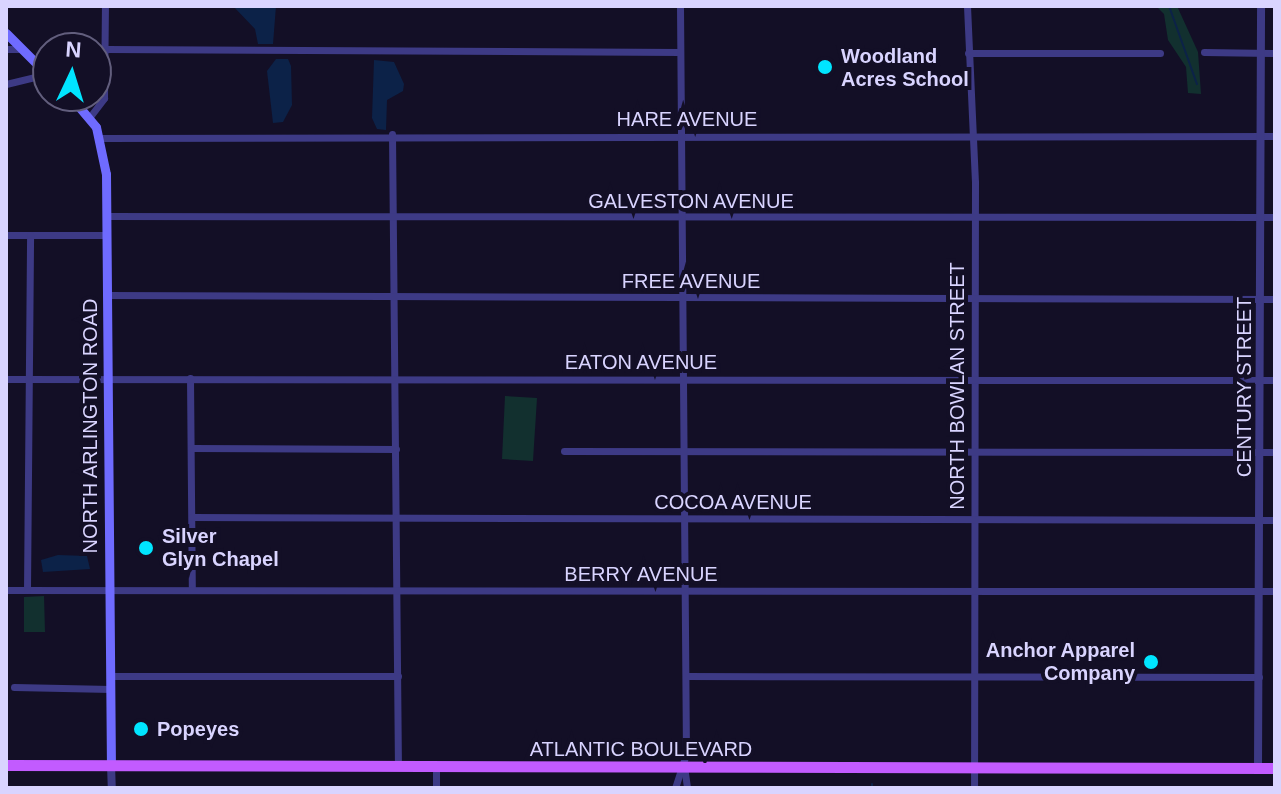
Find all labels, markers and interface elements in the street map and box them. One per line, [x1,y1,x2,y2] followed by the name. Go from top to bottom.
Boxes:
[32,32,112,112] north arrow
[65,37,82,63] text: N
[841,44,969,91] place label: Woodland Acres School
[816,58,834,76] marker: Woodland Acres School
[616,107,758,131] street label: HARE AVENUE
[588,189,794,213] street label: GALVESTON AVENUE
[945,262,969,510] street label: NORTH BOWLAN STREET
[621,269,761,293] street label: FREE AVENUE
[1232,297,1256,477] street label: CENTURY STREET
[78,298,102,554] street label: NORTH ARLINGTON ROAD
[564,350,718,374] street label: EATON AVENUE
[653,490,813,514] street label: COCOA AVENUE
[162,524,279,571] place label: Silver Glyn Chapel
[137,539,155,557] marker: Silver Glyn Chapel
[564,562,718,586] street label: BERRY AVENUE
[985,638,1135,685] place label: Anchor Apparel Company
[1142,653,1160,671] marker: Anchor Apparel Company
[157,717,239,741] place label: Popeyes
[132,720,150,738] marker: Popeyes
[530,737,752,761] street label: ATLANTIC BOULEVARD

